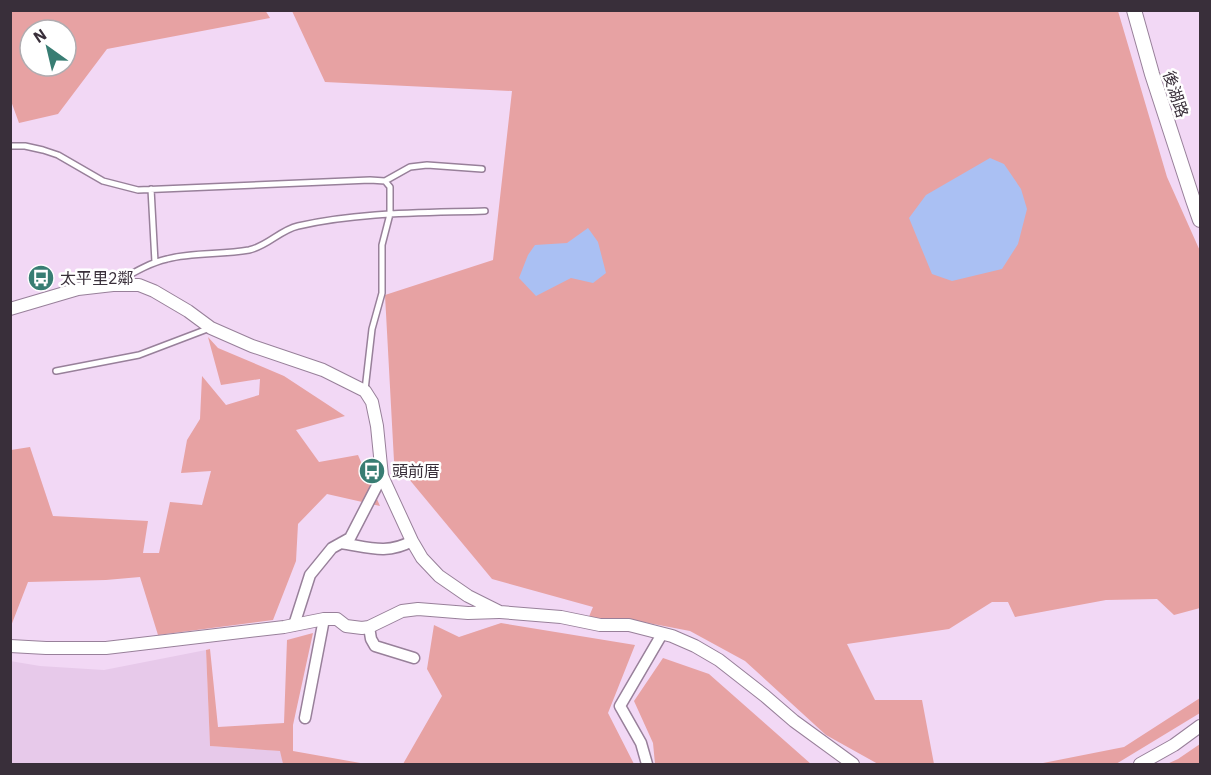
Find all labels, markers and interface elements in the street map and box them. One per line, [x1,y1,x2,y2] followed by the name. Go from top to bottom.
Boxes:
[18,18,78,78] north arrow
[29,24,50,47] text: N
[1159,68,1193,120] street label: 後湖路
[26,263,56,293] bus stop icon: 太平里2鄰
[60,268,134,288] place label: 太平里2鄰
[357,456,387,486] bus stop icon: 頭前厝
[392,461,440,481] place label: 頭前厝

